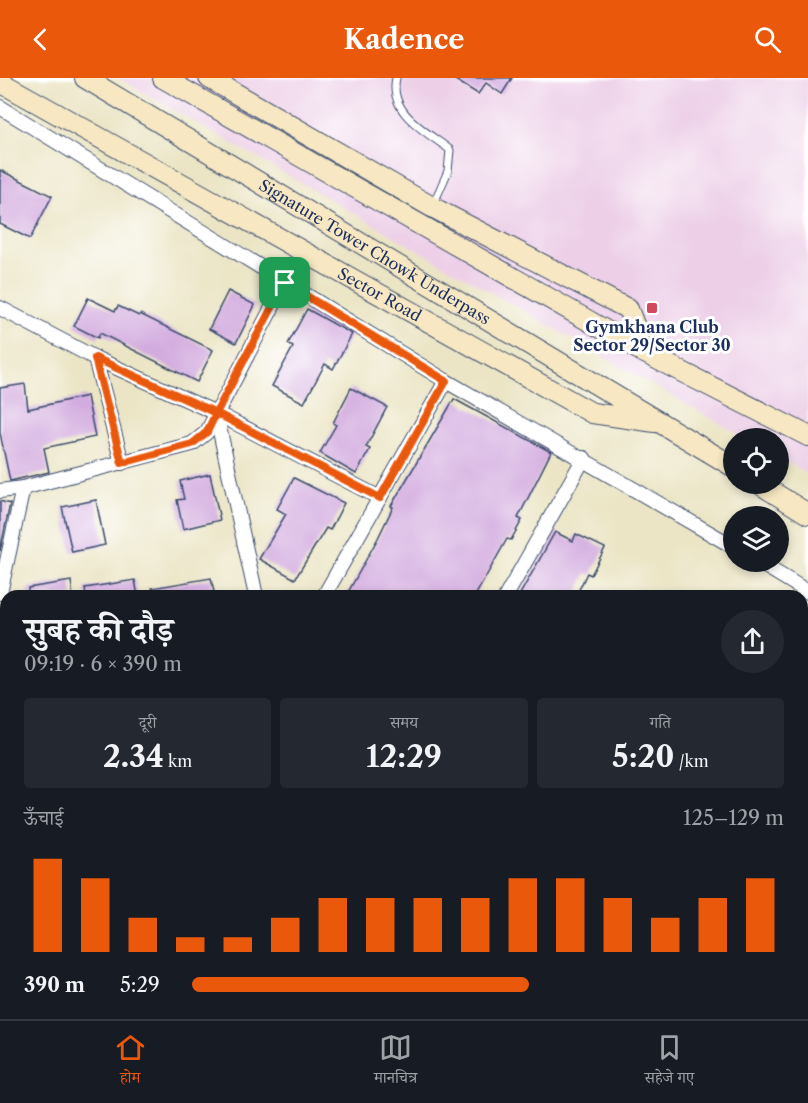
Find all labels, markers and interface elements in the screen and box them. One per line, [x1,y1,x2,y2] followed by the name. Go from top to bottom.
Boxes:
[24,23,57,56] icon: back
[344,23,464,56] text: Kadence
[751,23,784,56] icon: search
[256,175,494,329] street label: Signature Tower Chowk Underpass
[259,257,310,308] pin
[334,263,425,326] street label: Sector Road
[268,266,301,299] icon: arrive
[645,301,659,315] marker: Gymkhana Club Sector 29/Sector 30
[573,317,731,355] place label: Gymkhana Club Sector 29/Sector 30
[723,428,789,572] map controls
[723,428,789,494] button: locate
[723,506,789,572] button: layers
[24,609,173,650] text: सुबह की दौड़
[721,610,784,673] button: share
[24,652,182,676] text: 09:19 · 6 × 390 m
[139,712,156,732] text: दूरी
[390,712,418,732] text: समय
[650,712,671,732] text: गति
[103,738,164,775] text: 2.34
[366,738,442,775] text: 12:29
[612,738,674,775] text: 5:20
[164,751,192,771] text: km
[674,751,709,771] text: /km
[24,806,63,830] text: ऊँचाई
[683,806,784,830] text: 125–129 m
[24,973,85,997] text: 390 m
[120,973,160,997] text: 5:29
[114,1031,147,1093] tab: होम
[374,1031,417,1093] tab: मानचित्र
[645,1031,694,1093] tab: सहेजे गए

